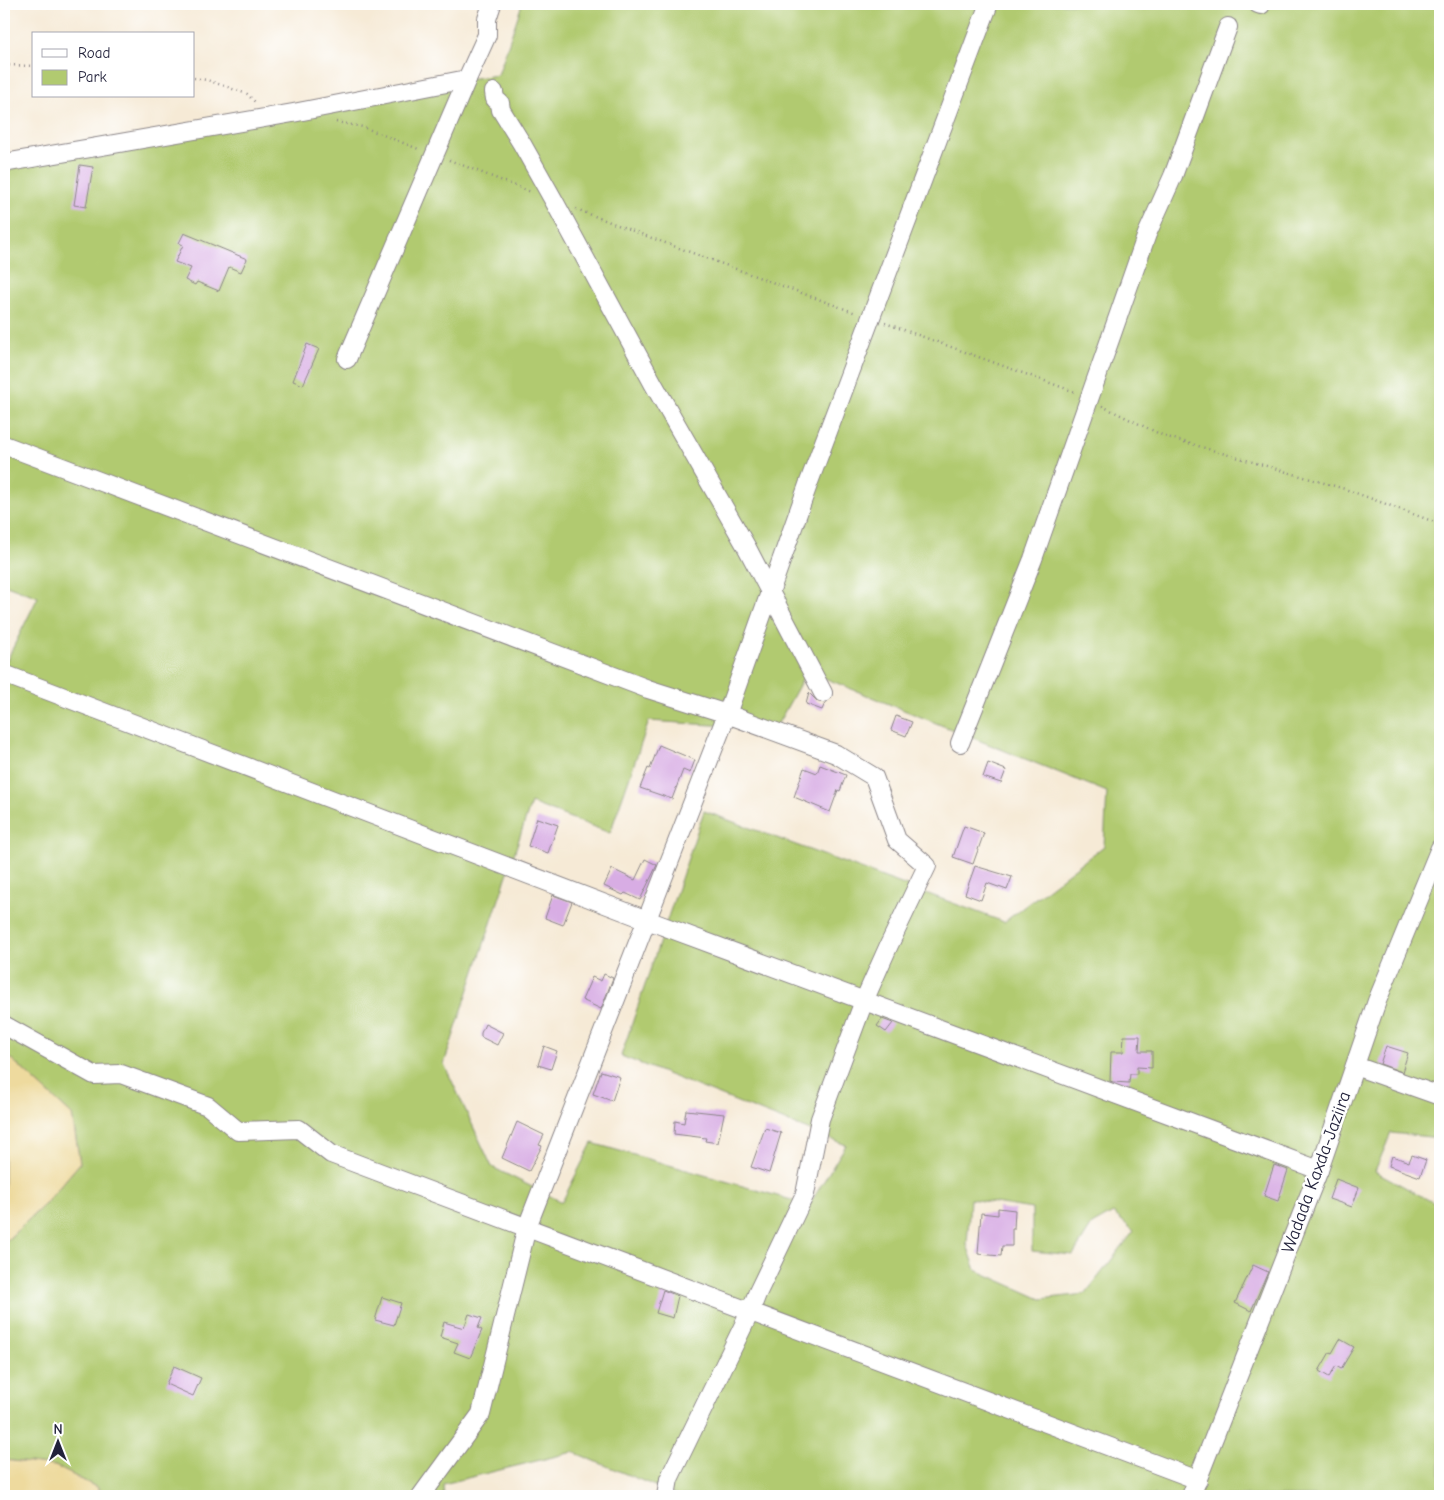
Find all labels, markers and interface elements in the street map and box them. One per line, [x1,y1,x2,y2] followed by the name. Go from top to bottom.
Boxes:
[32,32,195,98] legend
[78,44,110,62] text: Road
[78,68,107,86] text: Park
[1277,1088,1355,1256] street label: Wadada Kaxda-Jaziira
[32,1418,82,1468] north arrow
[53,1421,63,1438] text: N

